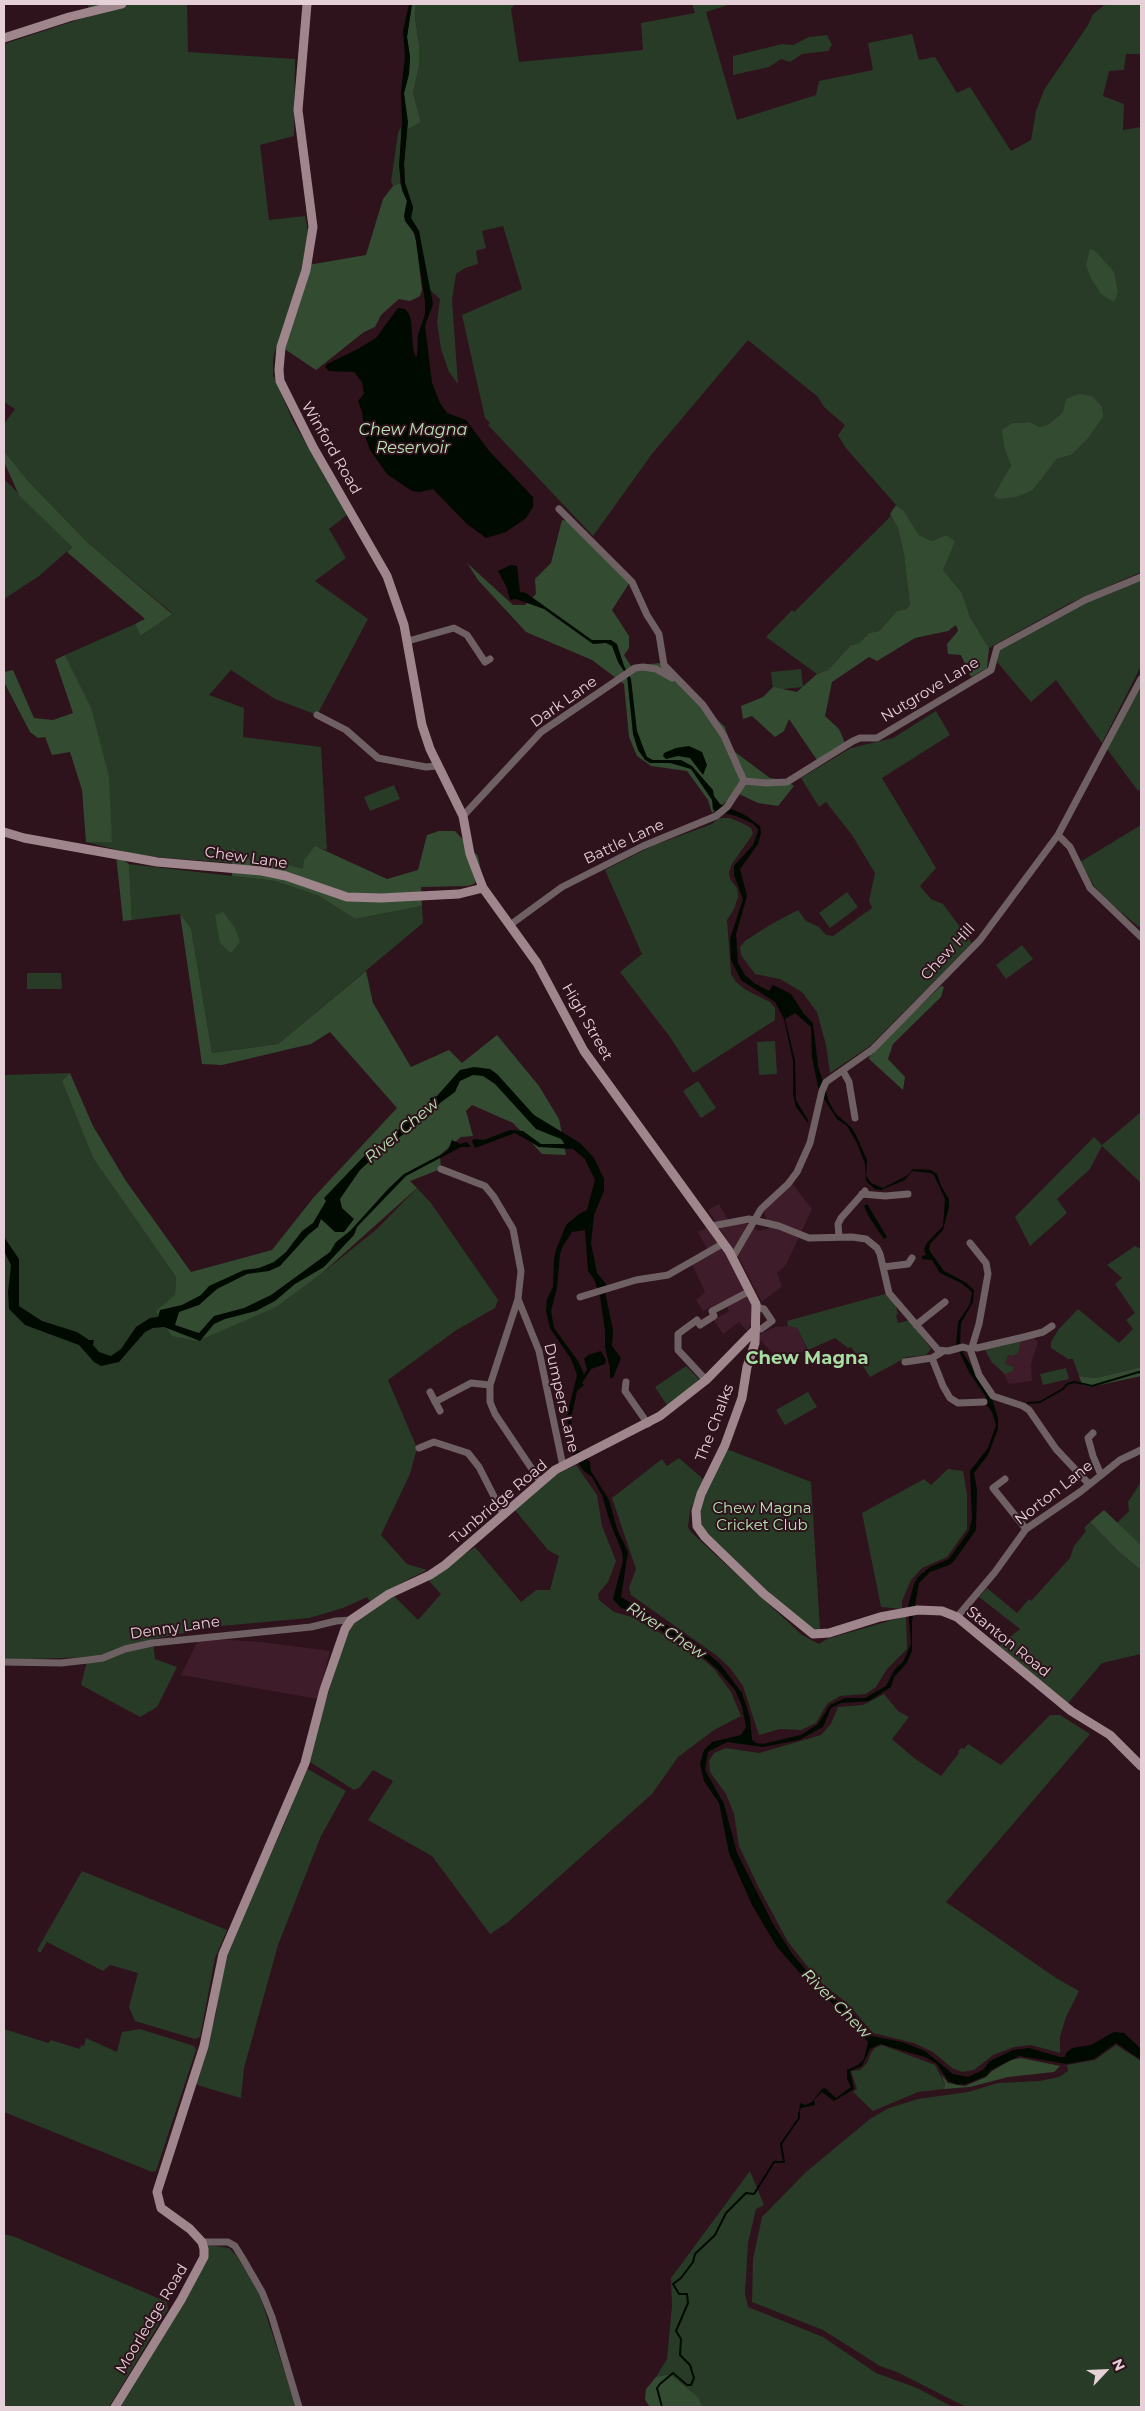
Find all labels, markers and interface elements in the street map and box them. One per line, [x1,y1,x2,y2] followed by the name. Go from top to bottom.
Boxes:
[297,398,365,498] street label: Winford Road
[359,420,467,458] water label: Chew Magna Reservoir
[878,654,982,726] street label: Nutgrove Lane
[527,673,601,731] street label: Dark Lane
[581,816,667,868] street label: Battle Lane
[203,843,289,873] street label: Chew Lane
[917,920,979,984] street label: Chew Hill
[558,980,616,1064] street label: High Street
[361,1095,443,1167] water label: River Chew
[540,1342,582,1454] street label: Dumpers Lane
[745,1348,869,1370] district label: Chew Magna
[692,1382,738,1464] street label: The Chalks
[447,1456,551,1548] street label: Tunbridge Road
[1011,1457,1097,1529] street label: Norton Lane
[712,1500,812,1535] park label: Chew Magna Cricket Club
[623,1598,709,1664] water label: River Chew
[963,1603,1053,1681] street label: Stanton Road
[129,1613,221,1643] street label: Denny Lane
[797,1965,875,2043] water label: River Chew
[112,2261,192,2377] street label: Moorledge Road
[1080,2346,1130,2396] north arrow
[1108,2356,1129,2374] text: N

